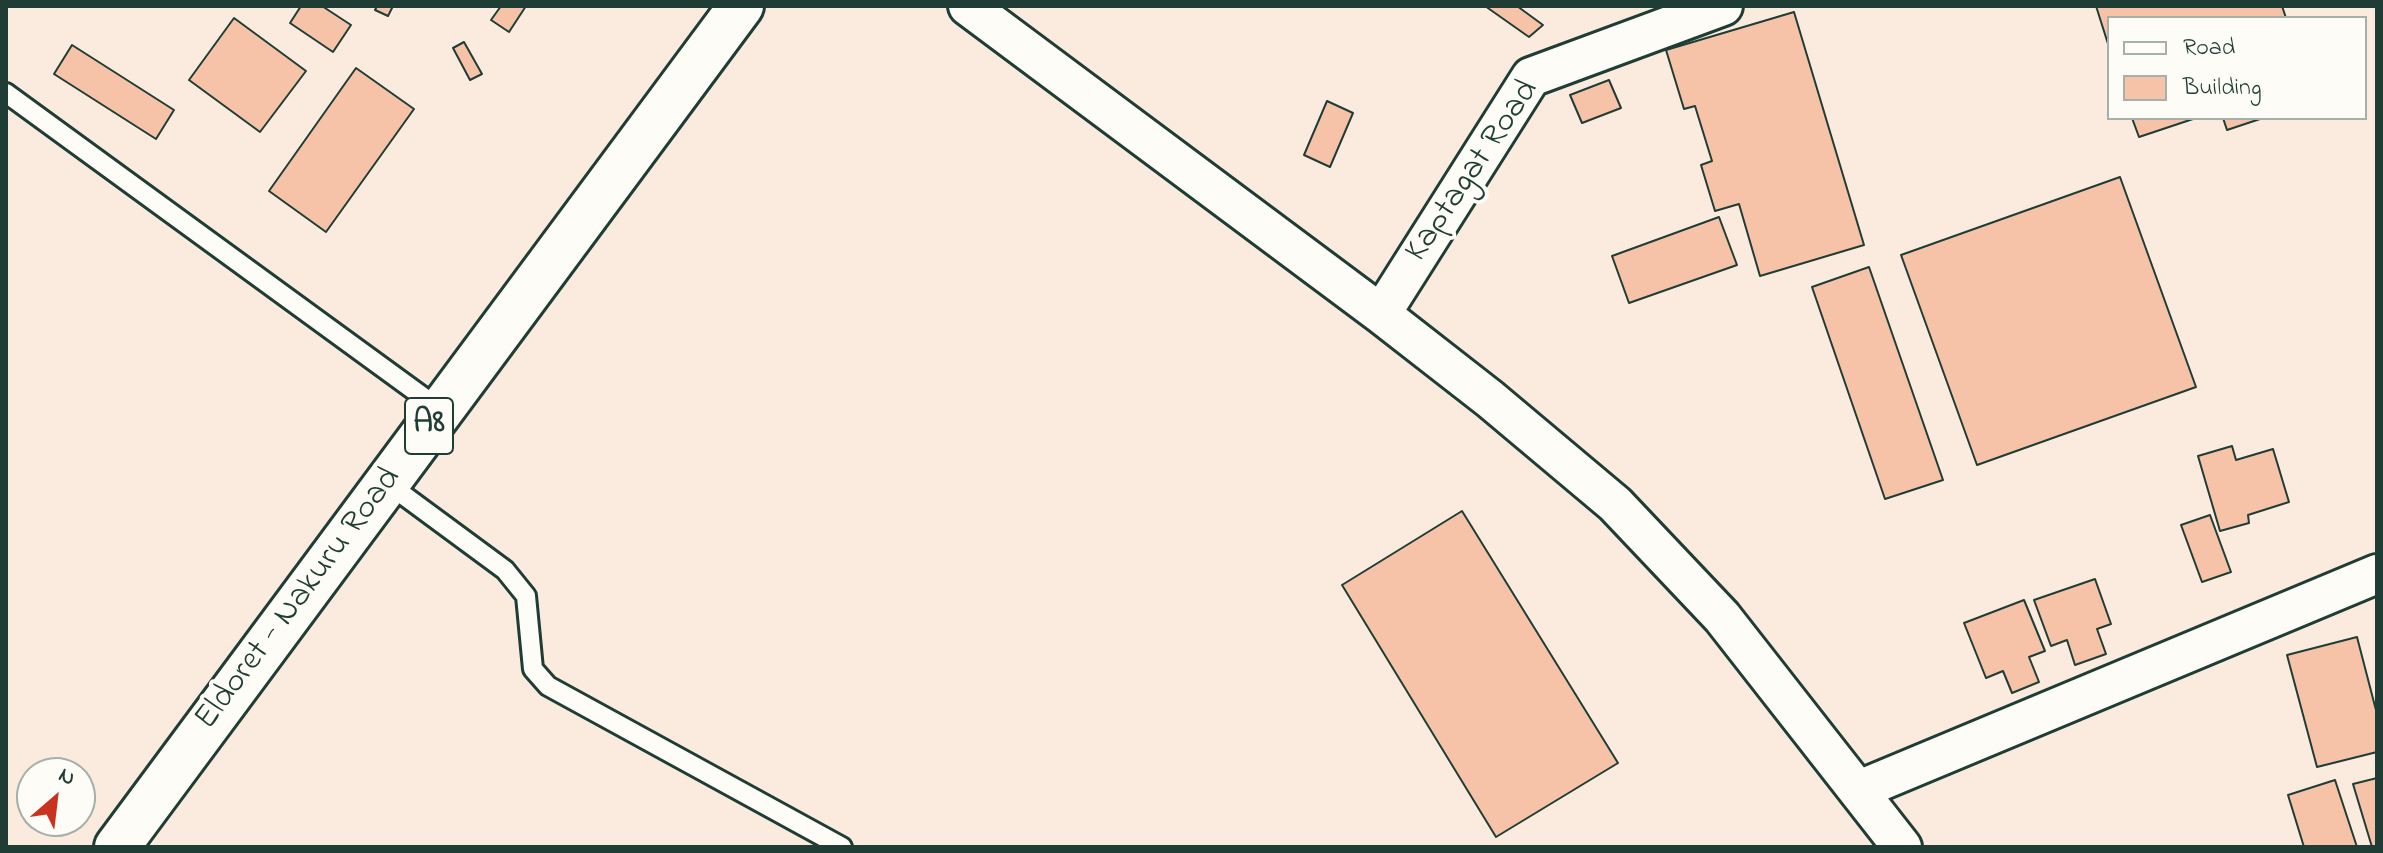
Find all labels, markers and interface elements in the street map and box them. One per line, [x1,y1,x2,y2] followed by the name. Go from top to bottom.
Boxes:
[2107,16,2367,120] legend
[2183,31,2235,66] text: Road
[2183,71,2262,106] text: Building
[1398,73,1550,271] street label: Kaptagat Road
[405,398,453,454] road number: A8
[188,461,412,739] street label: Eldoret - Nakuru Road
[16,757,96,837] north arrow
[52,760,80,795] text: N

